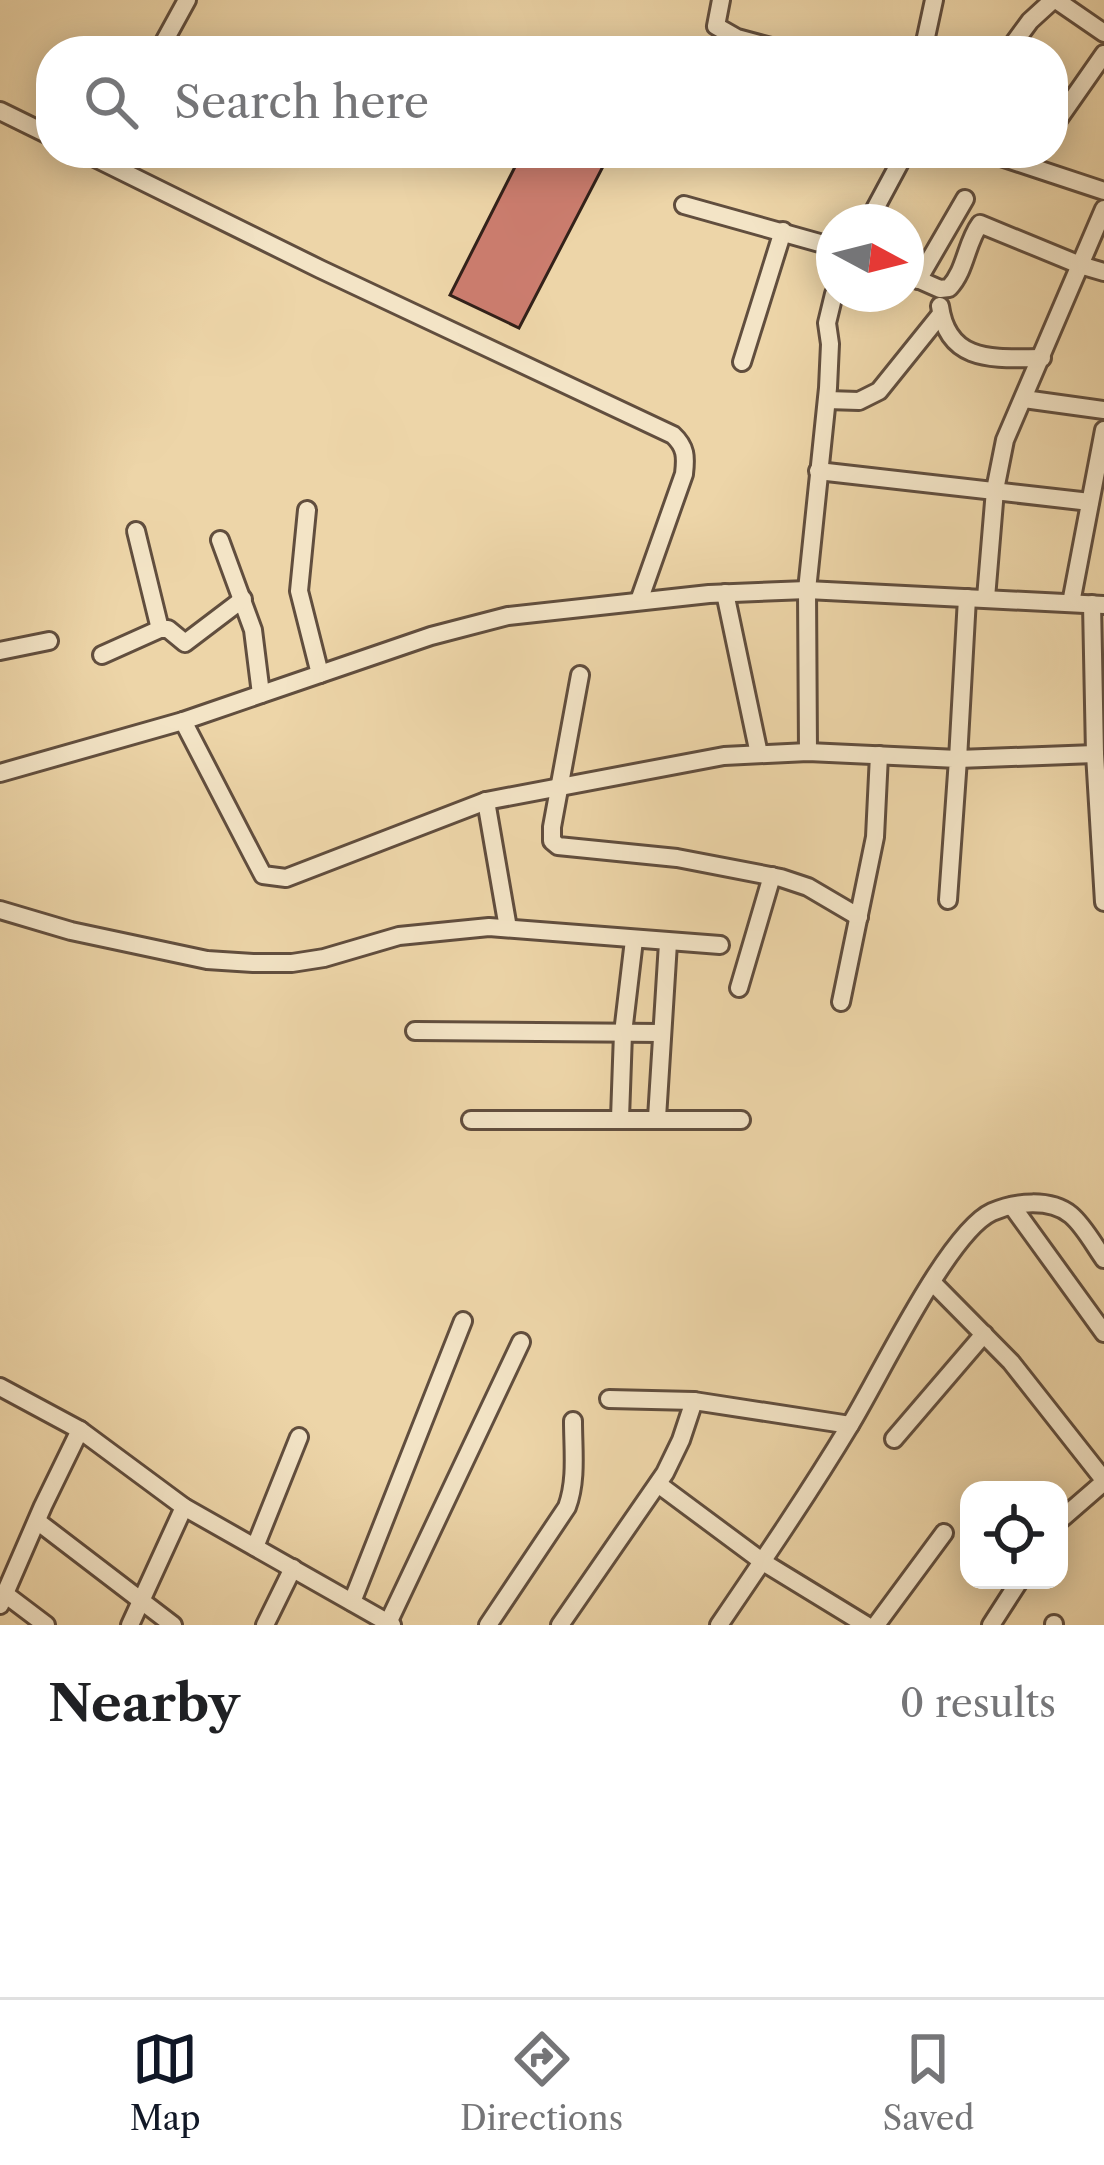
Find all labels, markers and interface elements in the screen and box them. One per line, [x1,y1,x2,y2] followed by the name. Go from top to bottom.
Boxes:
[36,36,1068,168] search box
[78,69,144,135] icon: search
[174,74,429,130] text: Search here
[816,204,924,312] north arrow
[960,1481,1068,1589] map controls
[960,1481,1068,1589] button: locate
[48,1672,240,1734] text: Nearby
[900,1679,1056,1727] text: 0 results
[130,2026,201,2139] tab: Map
[460,2026,623,2139] tab: Directions
[883,2026,974,2139] tab: Saved

